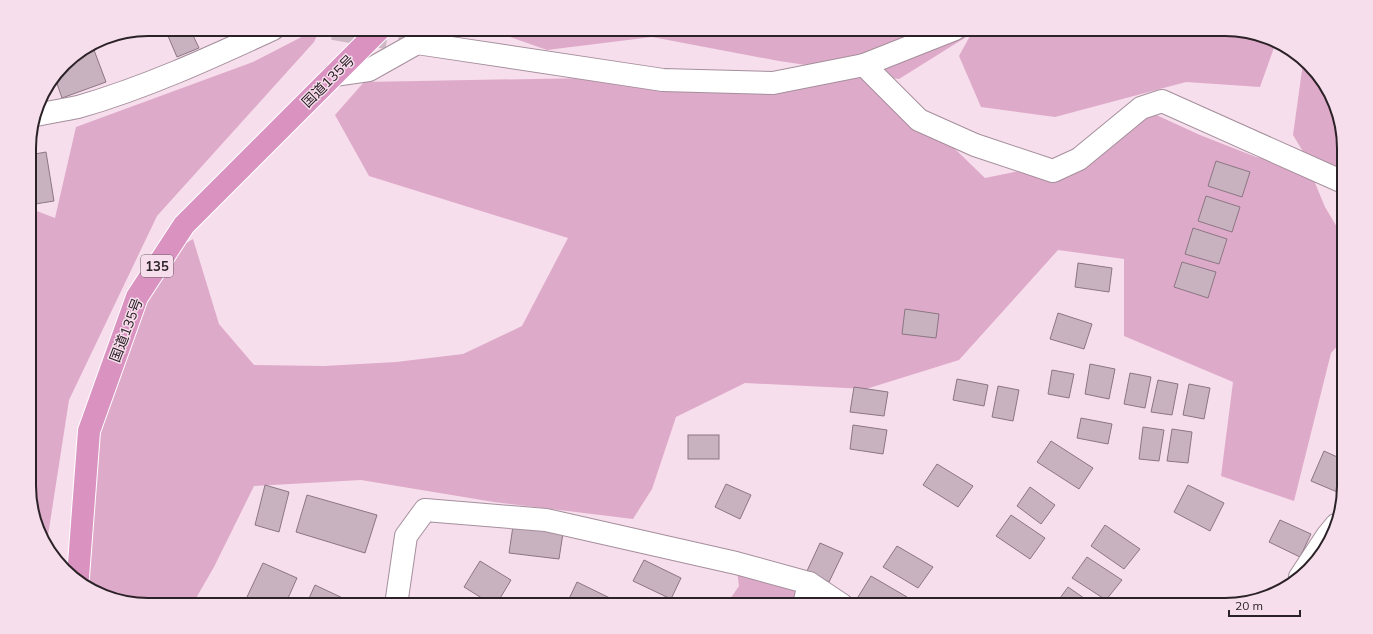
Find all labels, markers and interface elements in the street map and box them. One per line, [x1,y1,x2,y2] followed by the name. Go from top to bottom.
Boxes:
[298,51,358,111] street label: 国道135号
[141,255,173,277] road number: 135
[106,295,146,365] street label: 国道135号
[1229,592,1300,618] scale bar
[1235,598,1263,613] text: 20 m

